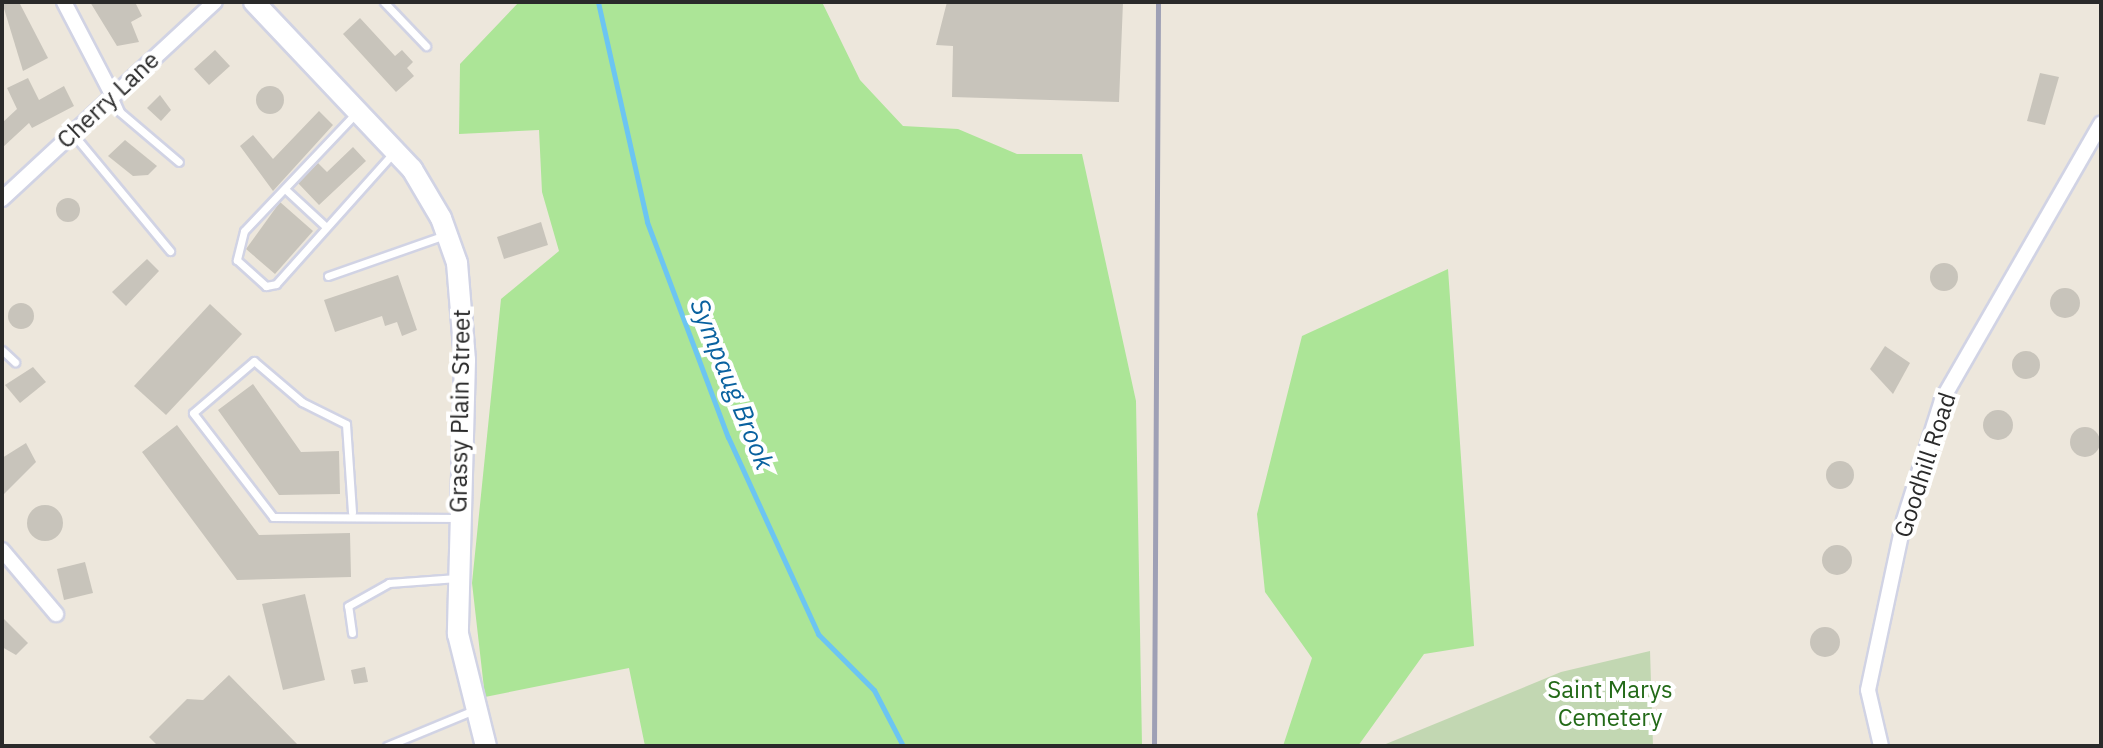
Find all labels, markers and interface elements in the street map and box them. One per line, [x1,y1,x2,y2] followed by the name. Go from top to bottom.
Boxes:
[51,46,165,154] street label: Cherry Lane
[684,294,780,474] water label: Sympaug Brook
[444,309,476,513] street label: Grassy Plain Street
[1888,389,1962,541] street label: Goodhill Road
[1547,676,1673,732] park label: Saint Marys Cemetery

